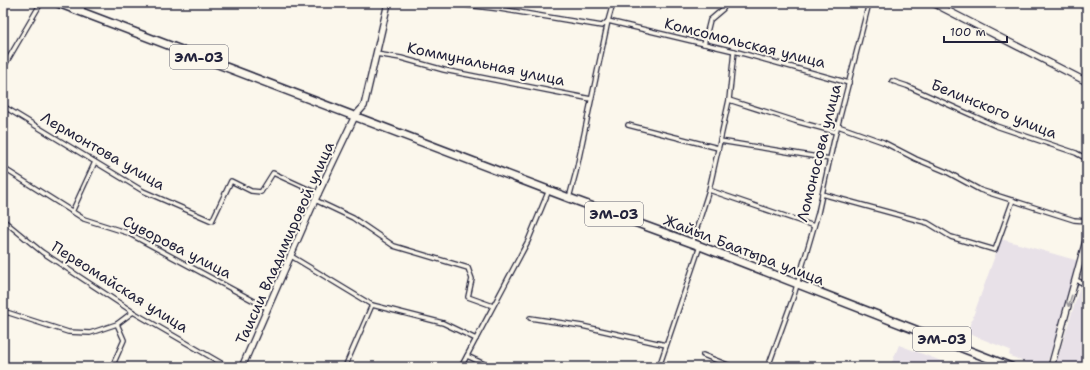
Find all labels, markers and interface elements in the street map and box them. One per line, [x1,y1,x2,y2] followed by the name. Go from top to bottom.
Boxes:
[662,13,828,73] street label: Комсомольская улица
[944,18,1007,44] scale bar
[950,24,986,40] text: 100 m
[405,38,567,91] street label: Коммунальная улица
[170,45,228,69] road number: ЭМ-03
[928,75,1061,144] street label: Белинского улица
[792,81,846,224] street label: Ломоносова улица
[37,107,169,195] street label: Лермонтова улица
[231,138,339,348] street label: Таисии Владимировой улица
[585,202,643,226] road number: ЭМ-03
[661,210,828,290] street label: Жайыл Баатыра улица
[119,211,235,283] street label: Суворова улица
[48,237,193,338] street label: Первомайская улица
[1066,295,1073,308] one-way arrow
[913,327,971,351] road number: ЭМ-03

